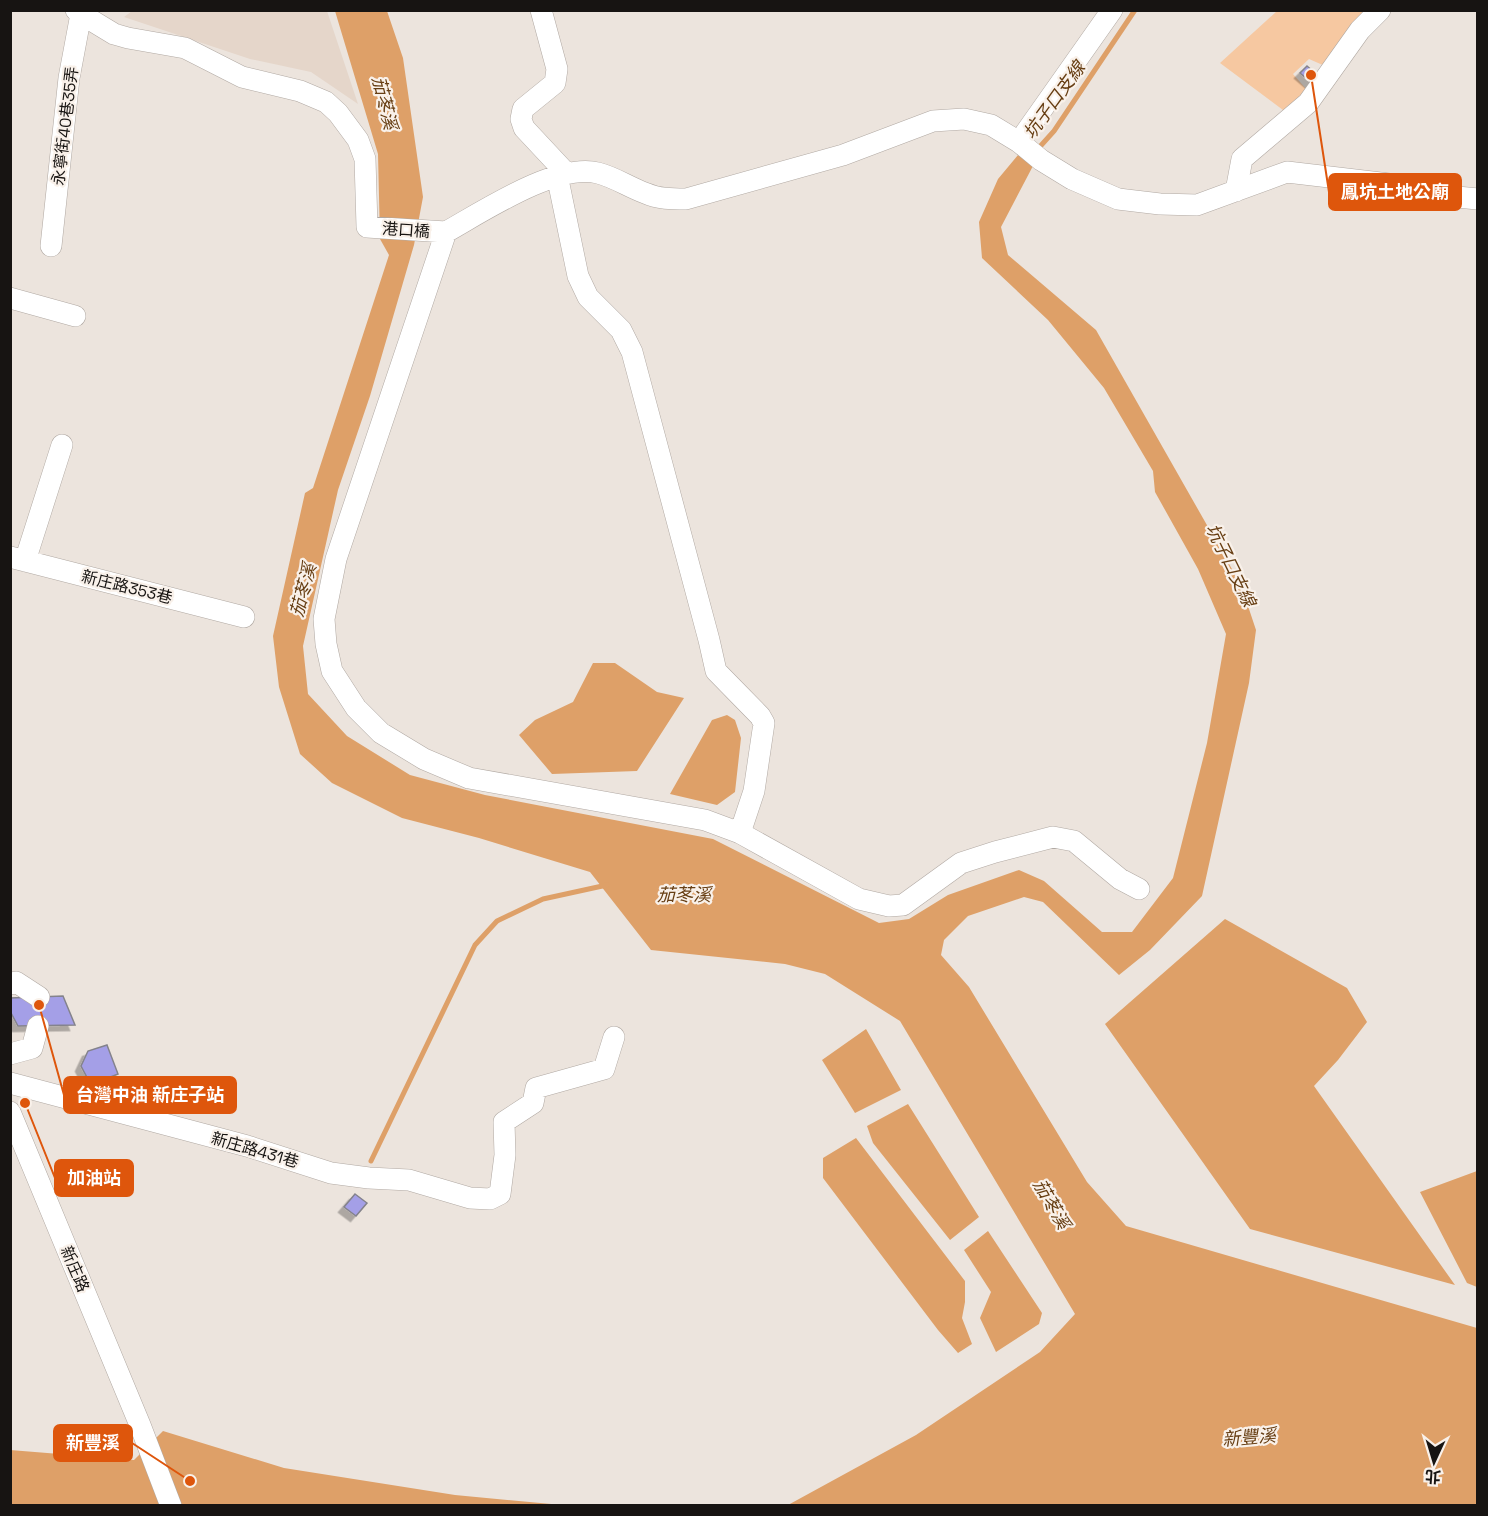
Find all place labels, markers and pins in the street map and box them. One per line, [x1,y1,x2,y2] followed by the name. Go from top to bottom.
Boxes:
[1329,174,1461,210] callout: 鳳坑土地公廟
[64,1077,236,1113] callout: 台灣中油 新庄子站
[55,1160,133,1196] callout: 加油站
[54,1425,132,1461] callout: 新豐溪

